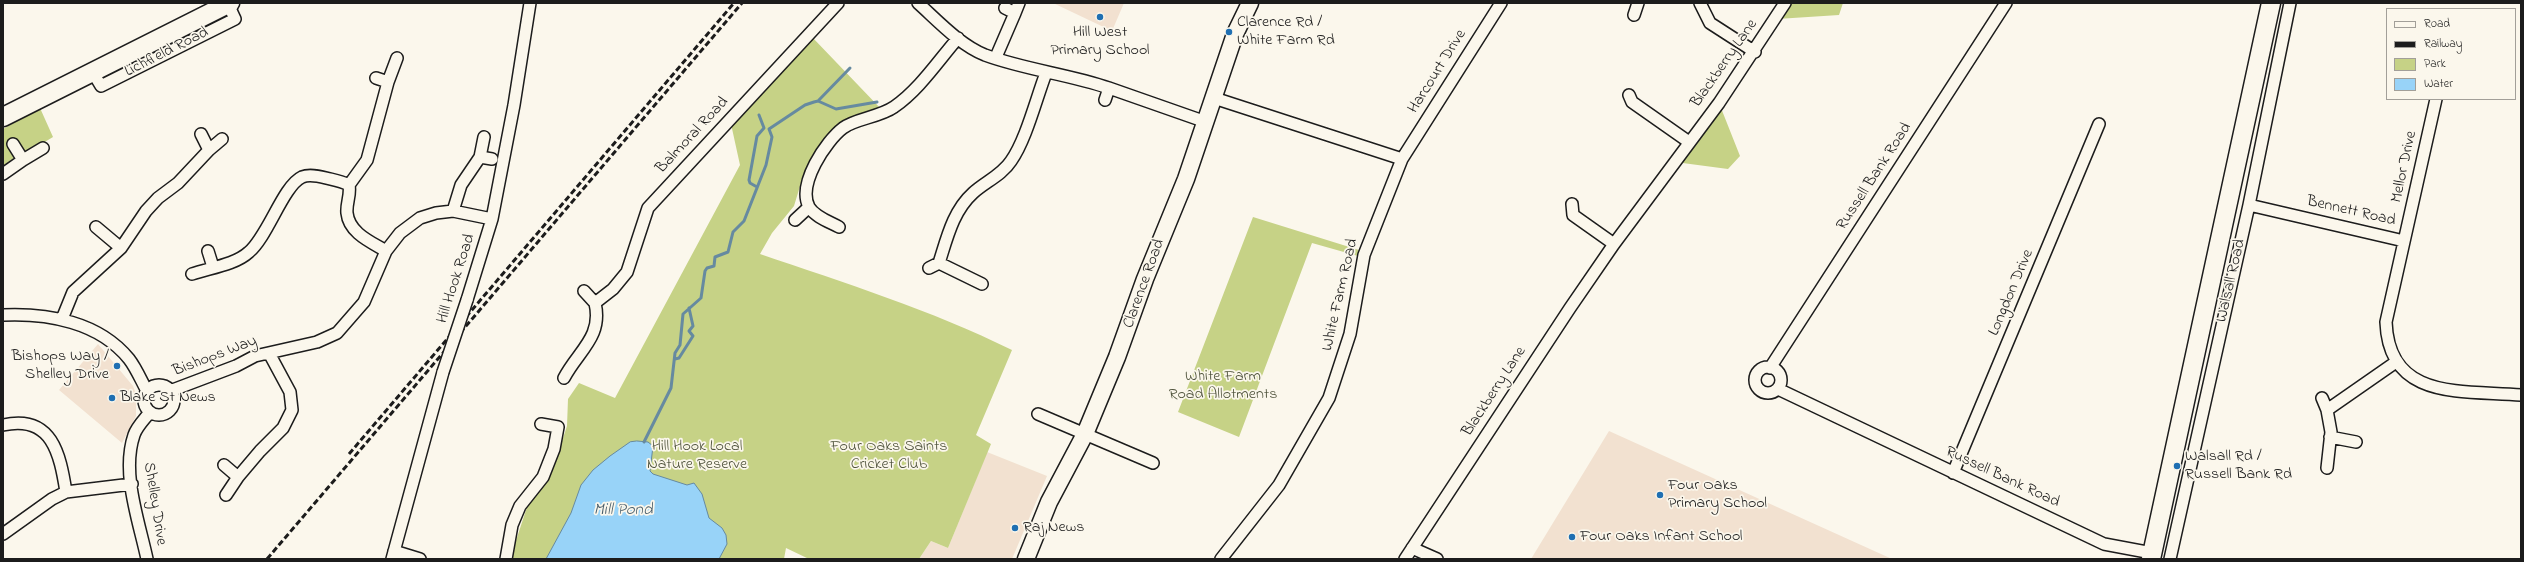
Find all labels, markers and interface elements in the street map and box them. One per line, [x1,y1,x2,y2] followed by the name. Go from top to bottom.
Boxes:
[2386,8,2516,100] legend
[1095,12,1105,22] marker: Hill West Primary School
[1237,13,1335,51] place label: Clarence Rd / White Farm Rd
[2424,15,2450,33] text: Road
[1688,16,1762,112] street label: Blackberry Lane
[1051,23,1149,61] place label: Hill West Primary School
[122,24,212,82] street label: Lichfield Road
[1224,27,1234,37] marker: Clarence Rd / White Farm Rd
[1405,27,1471,117] street label: Harcourt Drive
[2424,35,2462,53] text: Railway
[2424,55,2446,73] text: Park
[2424,75,2453,93] text: Water
[653,94,733,178] street label: Balmoral Road
[1833,120,1917,234] street label: Russell Bank Road
[2388,129,2422,205] street label: Mellor Drive
[2305,192,2397,232] street label: Bennett Road
[434,232,480,326] street label: Hill Hook Road
[1120,237,1170,331] street label: Clarence Road
[1319,237,1363,353] street label: White Farm Road
[2213,238,2251,324] street label: Walsall Road
[1985,247,2039,339] street label: Longdon Drive
[170,332,260,382] street label: Bishops Way
[1459,343,1531,441] street label: Blackberry Lane
[12,347,109,385] place label: Bishops Way / Shelley Drive
[112,361,122,371] marker: Bishops Way / Shelley Drive
[1169,367,1277,405] park label: White Farm Road Allotments
[120,388,216,408] place label: Blake St News
[107,393,117,403] marker: Blake St News
[647,437,747,475] park label: Hill Hook Local Nature Reserve
[831,437,947,475] park label: Four Oaks Saints Cricket Club
[1942,443,2062,513] street label: Russell Bank Road
[2185,447,2292,485] place label: Walsall Rd / Russell Bank Rd
[138,461,170,547] street label: Shelley Drive
[2172,461,2182,471] marker: Walsall Rd / Russell Bank Rd
[1668,476,1767,514] place label: Four Oaks Primary School
[1655,490,1665,500] marker: Four Oaks Primary School
[594,501,652,521] water label: Mill Pond
[1023,518,1084,538] place label: Raj News
[1010,523,1020,533] marker: Raj News
[1580,527,1742,547] place label: Four Oaks Infant School
[1567,532,1577,542] marker: Four Oaks Infant School

